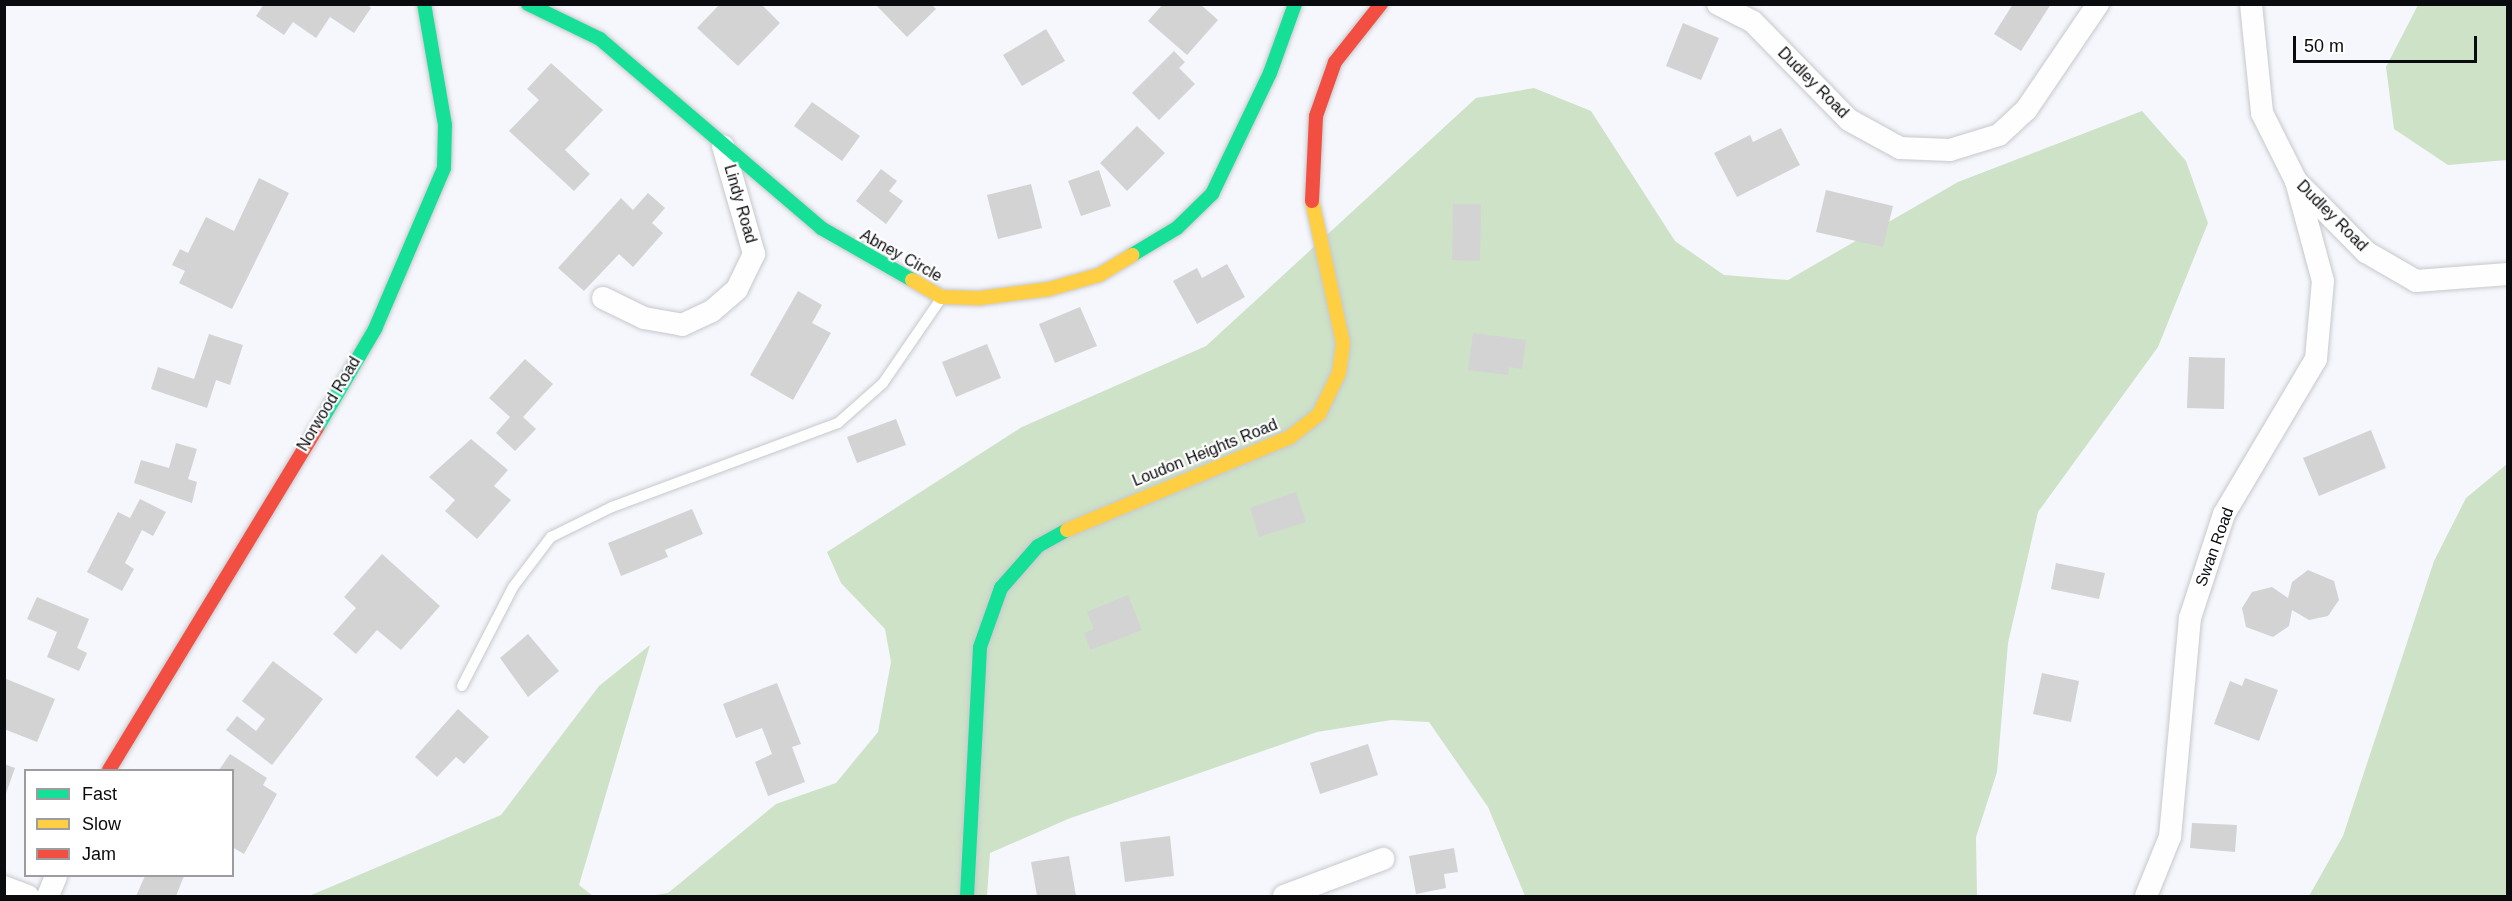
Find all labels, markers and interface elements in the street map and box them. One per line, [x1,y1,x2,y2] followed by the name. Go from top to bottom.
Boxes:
[2296,24,2480,62] scale bar
[2304,36,2344,56] text: 50 m
[1774,44,1852,122] street label: Dudley Road
[720,162,760,246] street label: Lindy Road
[2293,177,2371,255] street label: Dudley Road
[857,226,945,286] street label: Abney Circle
[293,353,365,455] street label: Norwood Road
[1130,415,1280,491] street label: Loudon Heights Road
[2192,505,2238,589] street label: Swan Road
[24,769,234,877] legend
[82,784,117,804] text: Fast
[82,814,121,834] text: Slow
[82,844,116,864] text: Jam

